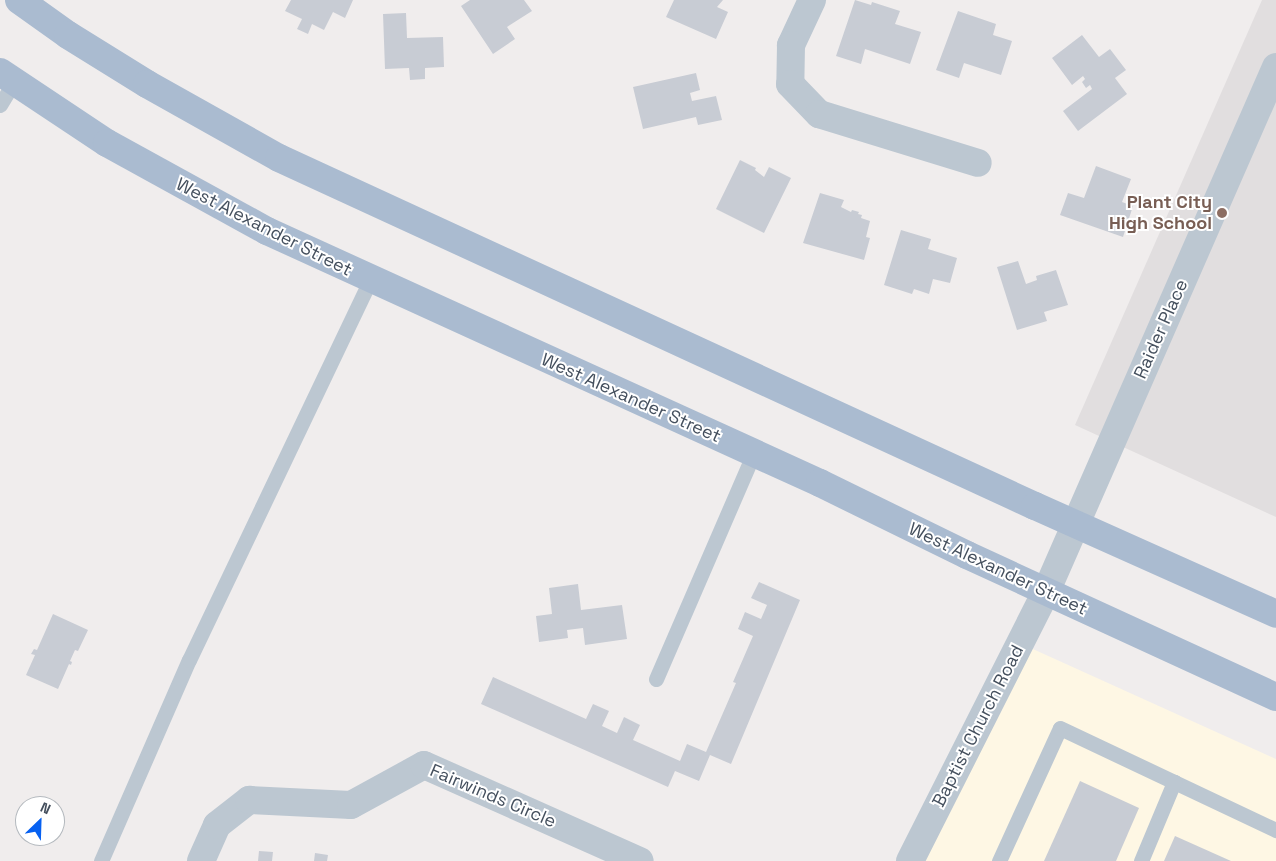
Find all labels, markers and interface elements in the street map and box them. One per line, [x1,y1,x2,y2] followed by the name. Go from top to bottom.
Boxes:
[172,173,356,281] street label: West Alexander Street
[1109,192,1212,234] place label: Plant City High School
[1216,207,1228,219] marker: Plant City High School
[1129,276,1193,382] street label: Raider Place
[538,349,724,447] street label: West Alexander Street
[905,518,1091,620] street label: West Alexander Street
[928,641,1028,811] street label: Baptist Church Road
[427,760,559,832] street label: Fairwinds Circle
[15,796,65,846] north arrow
[38,798,54,818] text: N

